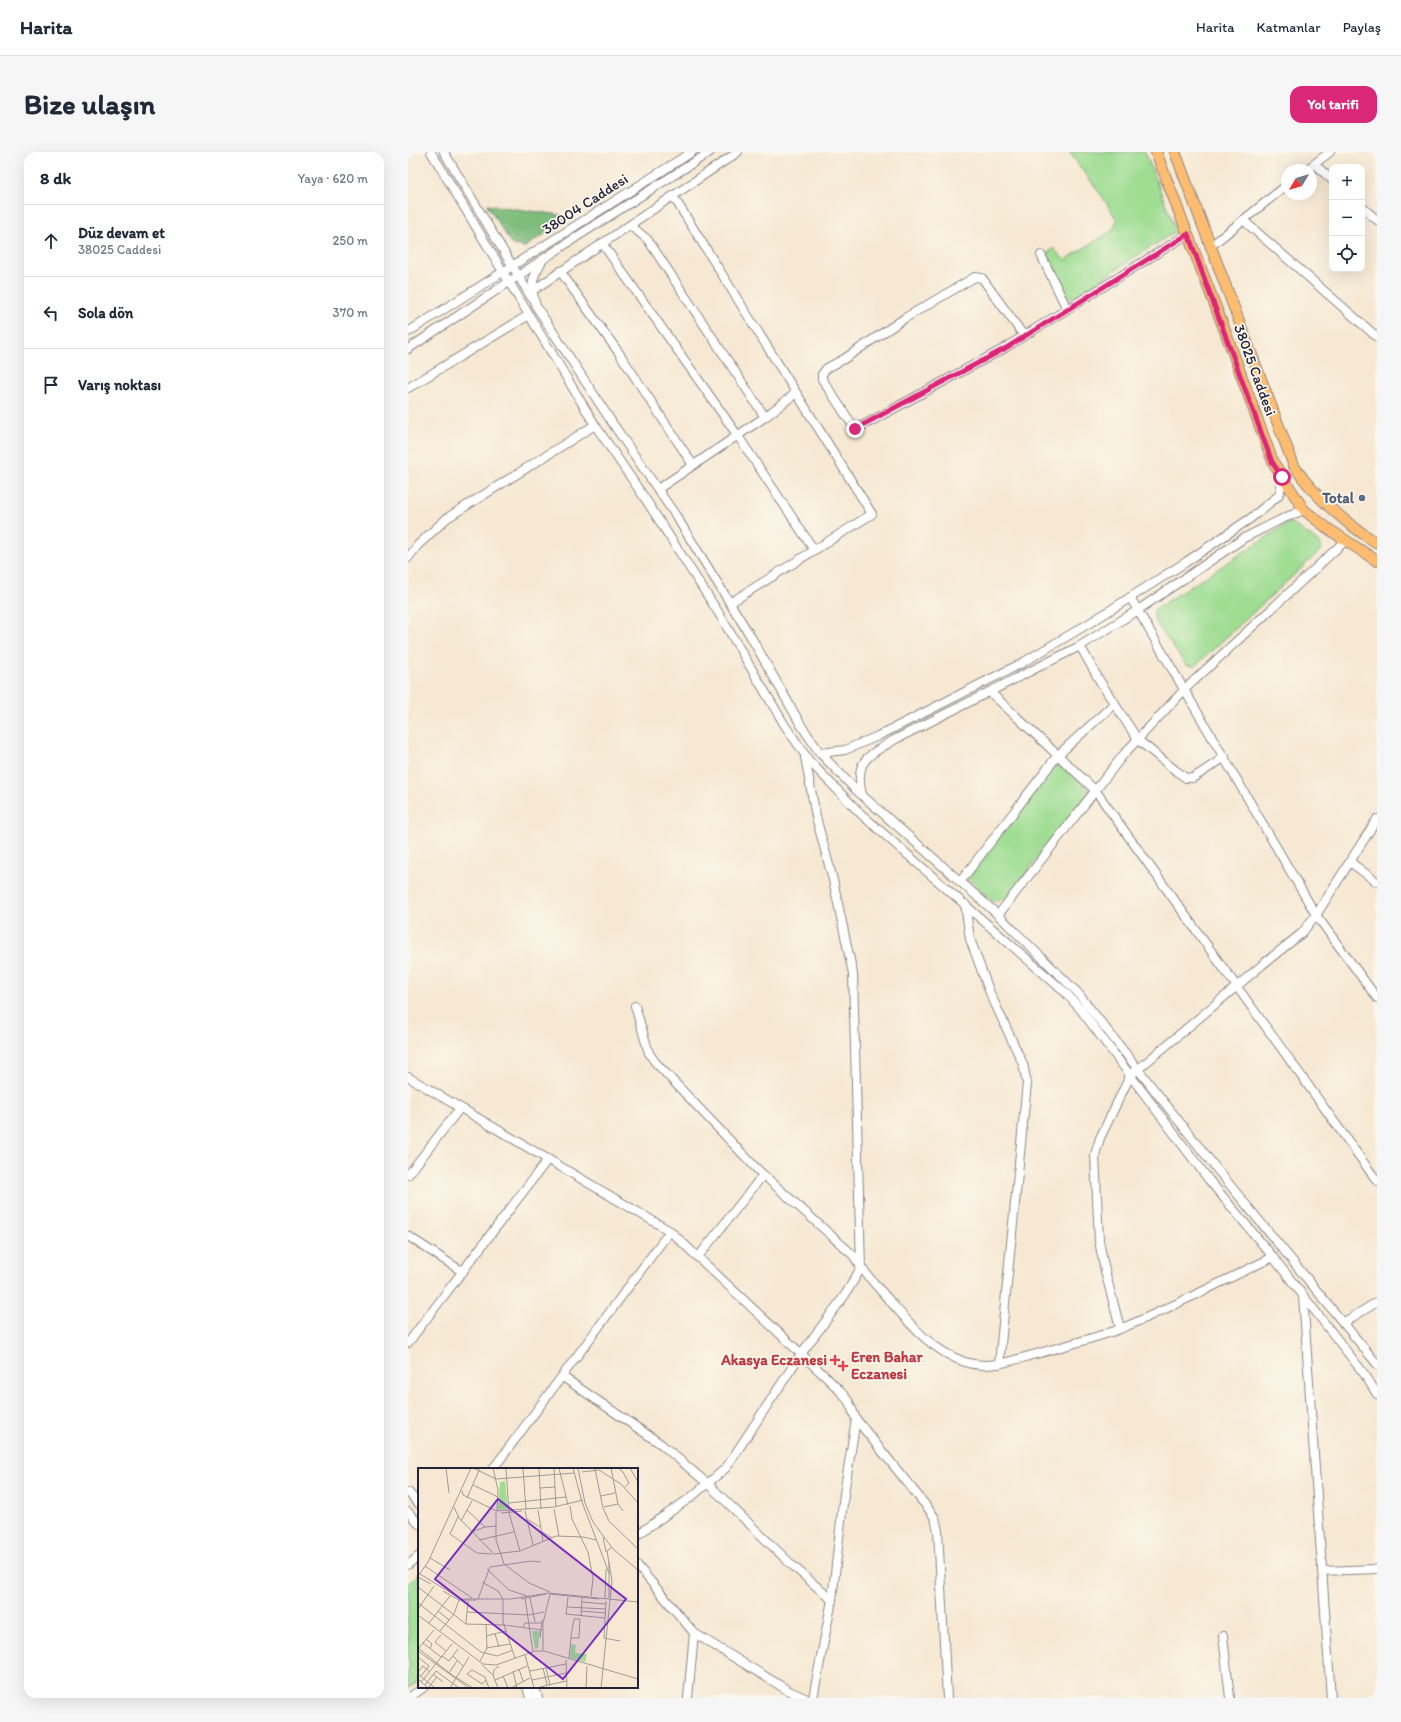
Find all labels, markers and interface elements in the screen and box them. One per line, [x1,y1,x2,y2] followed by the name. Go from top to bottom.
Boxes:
[20,16,72,39] text: Harita
[1196,19,1235,36] text: Harita
[1257,19,1321,36] text: Katmanlar
[1343,19,1381,36] text: Paylaş
[1290,86,1377,123] button: Yol tarifi
[24,87,155,121] text: Bize ulaşın
[1281,164,1317,200] north arrow
[1329,164,1365,272] map controls
[1329,164,1365,200] button: +
[40,168,71,188] text: 8 dk
[539,170,631,238] street label: 38004 Caddesi
[298,171,368,186] text: Yaya · 620 m
[1329,200,1365,236] button: −
[78,224,165,242] text: Düz devam et
[40,230,62,252] icon: ahead
[332,233,368,248] text: 250 m
[1329,236,1365,272] button: locate
[78,242,161,257] text: 38025 Caddesi
[40,302,62,324] icon: left
[78,304,133,322] text: Sola dön
[333,305,368,320] text: 370 m
[1230,322,1280,418] street label: 38025 Caddesi
[40,374,62,396] icon: arrive
[78,376,161,394] text: Varış noktası
[846,420,864,438] route end
[1273,468,1291,486] route start
[1321,489,1355,507] place label: Total
[1357,493,1367,503] marker: Total
[851,1348,924,1383] place label: Eren Bahar Eczanesi
[720,1351,827,1370] place label: Akasya Eczanesi
[830,1355,840,1365] marker: Akasya Eczanesi
[838,1361,848,1371] marker: Eren Bahar Eczanesi
[418,1468,638,1688] inset map

